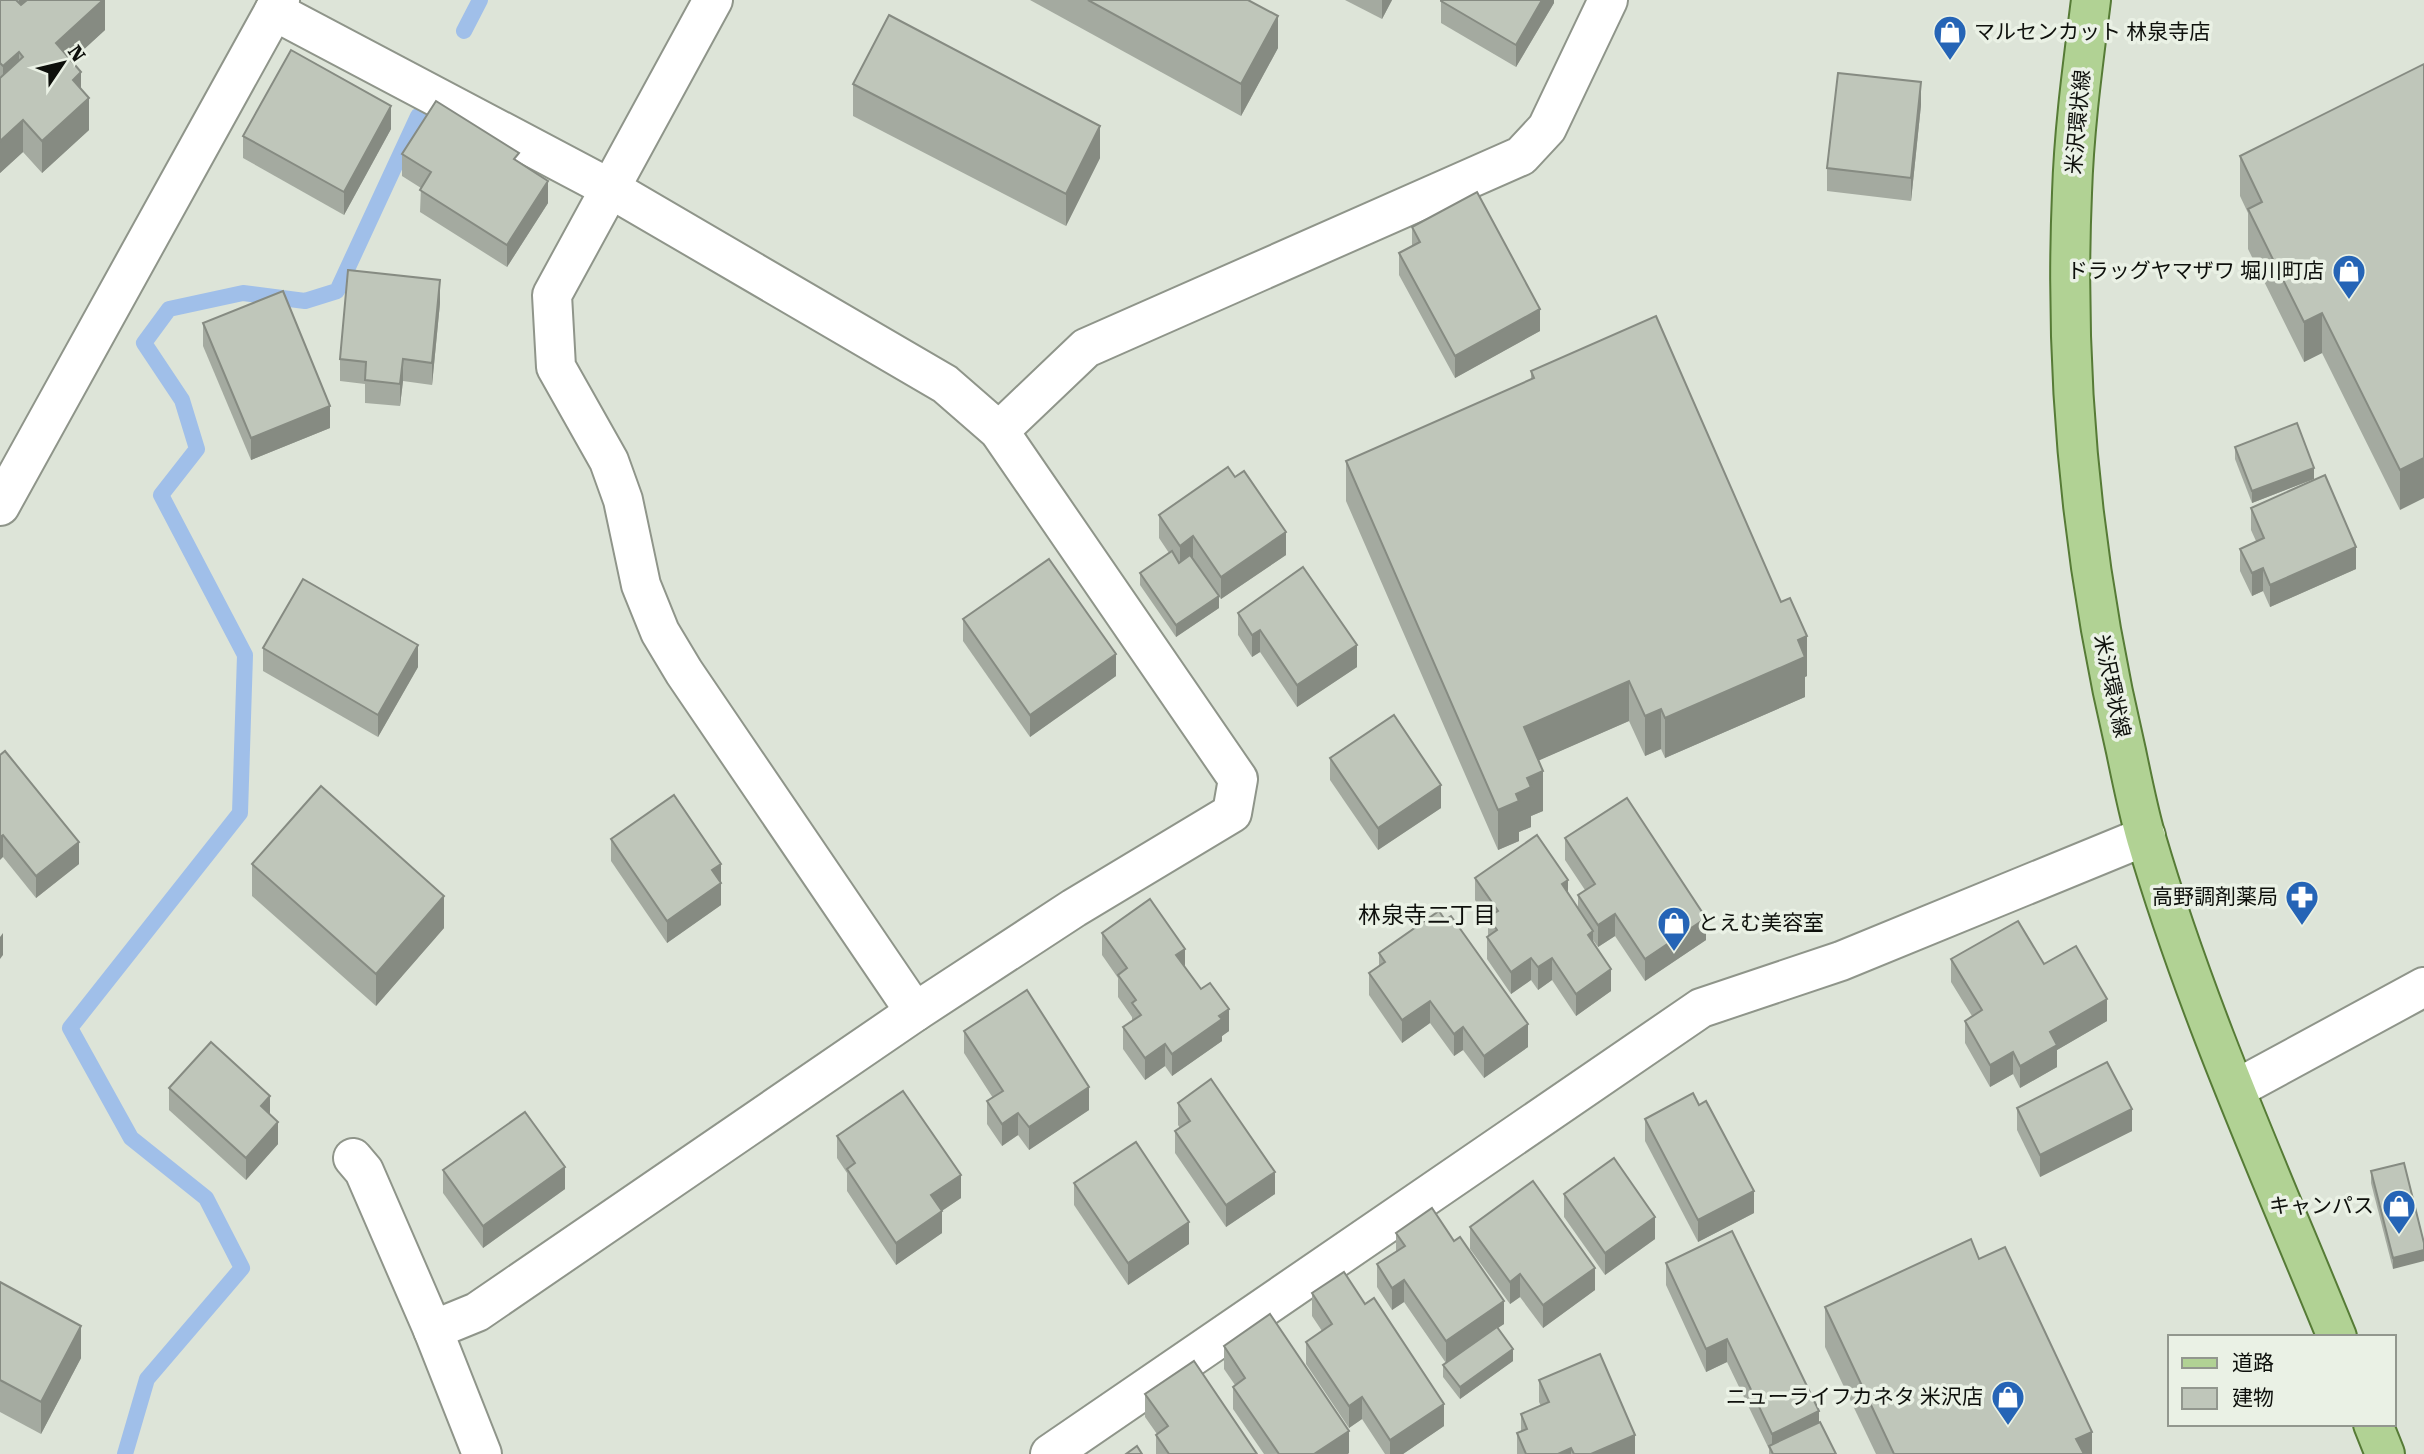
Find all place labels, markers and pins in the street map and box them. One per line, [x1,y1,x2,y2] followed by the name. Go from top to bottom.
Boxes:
[1931,13,1969,62] shop icon: マルセンカット 林泉寺店
[1974,20,2210,44] place label: マルセンカット 林泉寺店
[2330,252,2368,301] shop icon: ドラッグヤマザワ 堀川町店
[2067,259,2324,283] place label: ドラッグヤマザワ 堀川町店
[2283,878,2321,927] pharmacy icon: 高野調剤薬局
[2152,885,2278,909] place label: 高野調剤薬局
[1655,904,1693,953] shop icon: とえむ美容室
[1698,911,1824,935] place label: とえむ美容室
[2380,1187,2418,1236] shop icon: キャンパス
[2269,1194,2374,1218] place label: キャンパス
[1989,1378,2027,1427] shop icon: ニューライフカネタ 米沢店
[1726,1385,1983,1409] place label: ニューライフカネタ 米沢店

